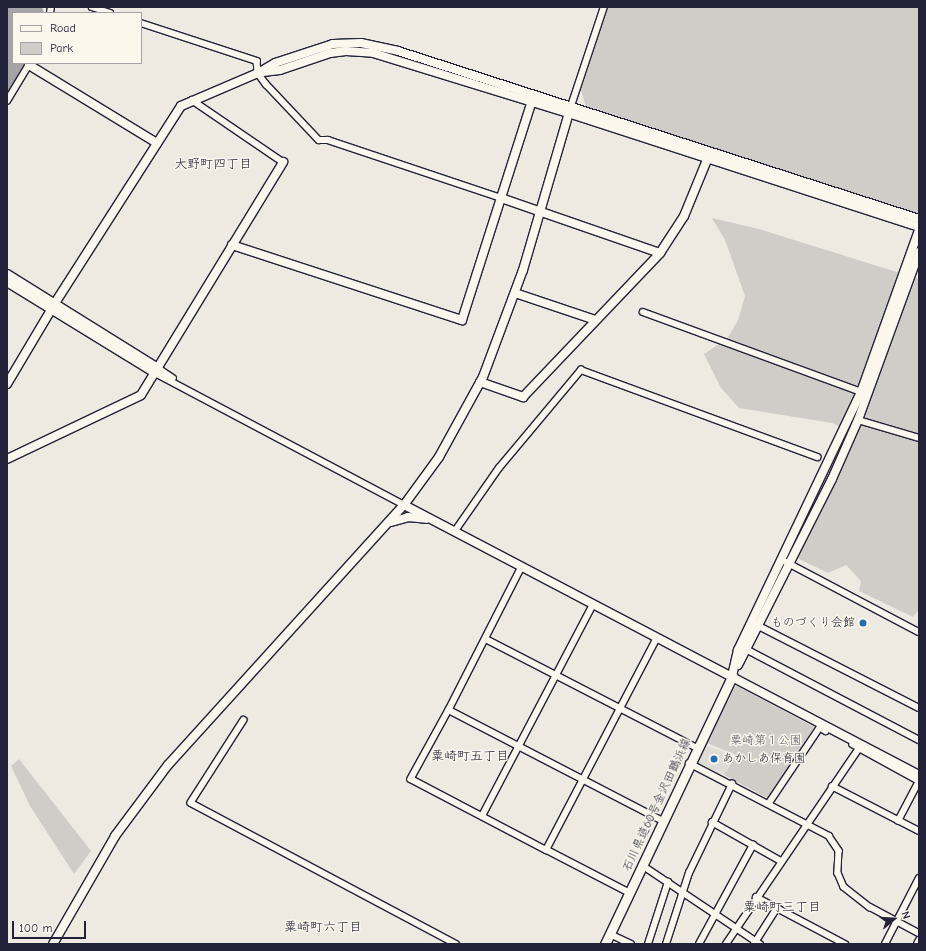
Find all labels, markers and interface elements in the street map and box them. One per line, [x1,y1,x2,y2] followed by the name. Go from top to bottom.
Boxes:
[12,12,142,64] legend
[50,21,76,35] text: Road
[50,41,73,55] text: Park
[174,156,252,172] district label: 大野町四丁目
[771,616,855,630] place label: ものづくり会館
[858,618,868,628] marker: ものづくり会館
[730,734,802,748] park label: 粟崎第１公園
[620,736,694,874] street label: 石川県道60号金沢田鶴浜線
[431,748,509,764] district label: 粟崎町五丁目
[722,752,806,766] place label: あかしあ保育園
[709,754,719,764] marker: あかしあ保育園
[743,899,821,915] district label: 粟崎町三丁目
[874,899,914,939] north arrow
[899,910,913,921] text: N
[14,913,88,939] scale bar
[284,919,362,935] district label: 粟崎町六丁目
[19,921,52,935] text: 100 m

